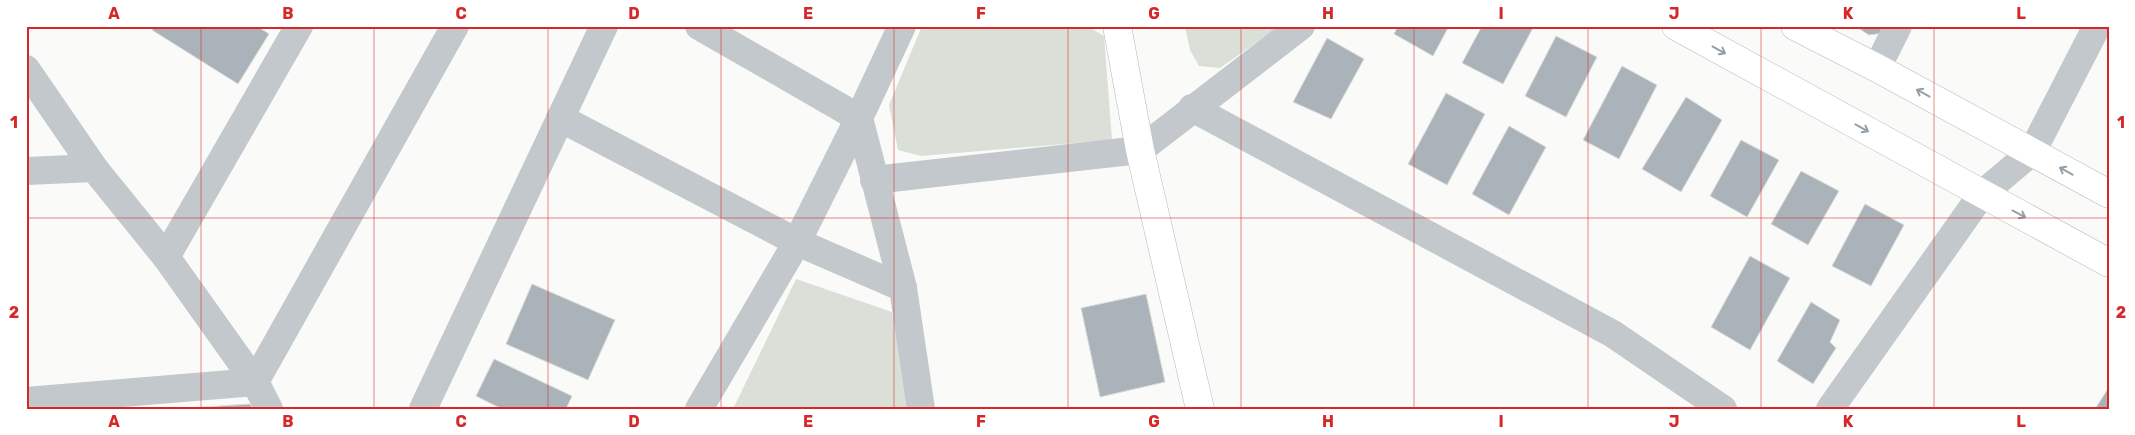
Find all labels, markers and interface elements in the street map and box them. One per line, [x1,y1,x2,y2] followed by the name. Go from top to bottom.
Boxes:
[108,4,120,23] text: A
[282,4,294,23] text: B
[455,4,467,23] text: C
[628,4,640,23] text: D
[803,4,813,23] text: E
[976,4,986,23] text: F
[1148,4,1160,23] text: G
[1322,4,1334,23] text: H
[1498,4,1504,23] text: I
[1669,4,1679,23] text: J
[1843,4,1854,23] text: K
[2016,4,2026,23] text: L
[1711,46,1726,55] one-way arrow
[1916,88,1931,98] one-way arrow
[10,113,18,132] text: 1
[2117,113,2125,132] text: 1
[1854,123,1869,133] one-way arrow
[2059,166,2074,175] one-way arrow
[2012,209,2027,219] one-way arrow
[9,303,19,322] text: 2
[2116,303,2126,322] text: 2
[108,412,120,431] text: A
[282,412,294,431] text: B
[455,412,467,431] text: C
[628,412,640,431] text: D
[803,412,813,431] text: E
[976,412,986,431] text: F
[1148,412,1160,431] text: G
[1322,412,1334,431] text: H
[1498,412,1504,431] text: I
[1669,412,1679,431] text: J
[1843,412,1854,431] text: K
[2016,412,2026,431] text: L

